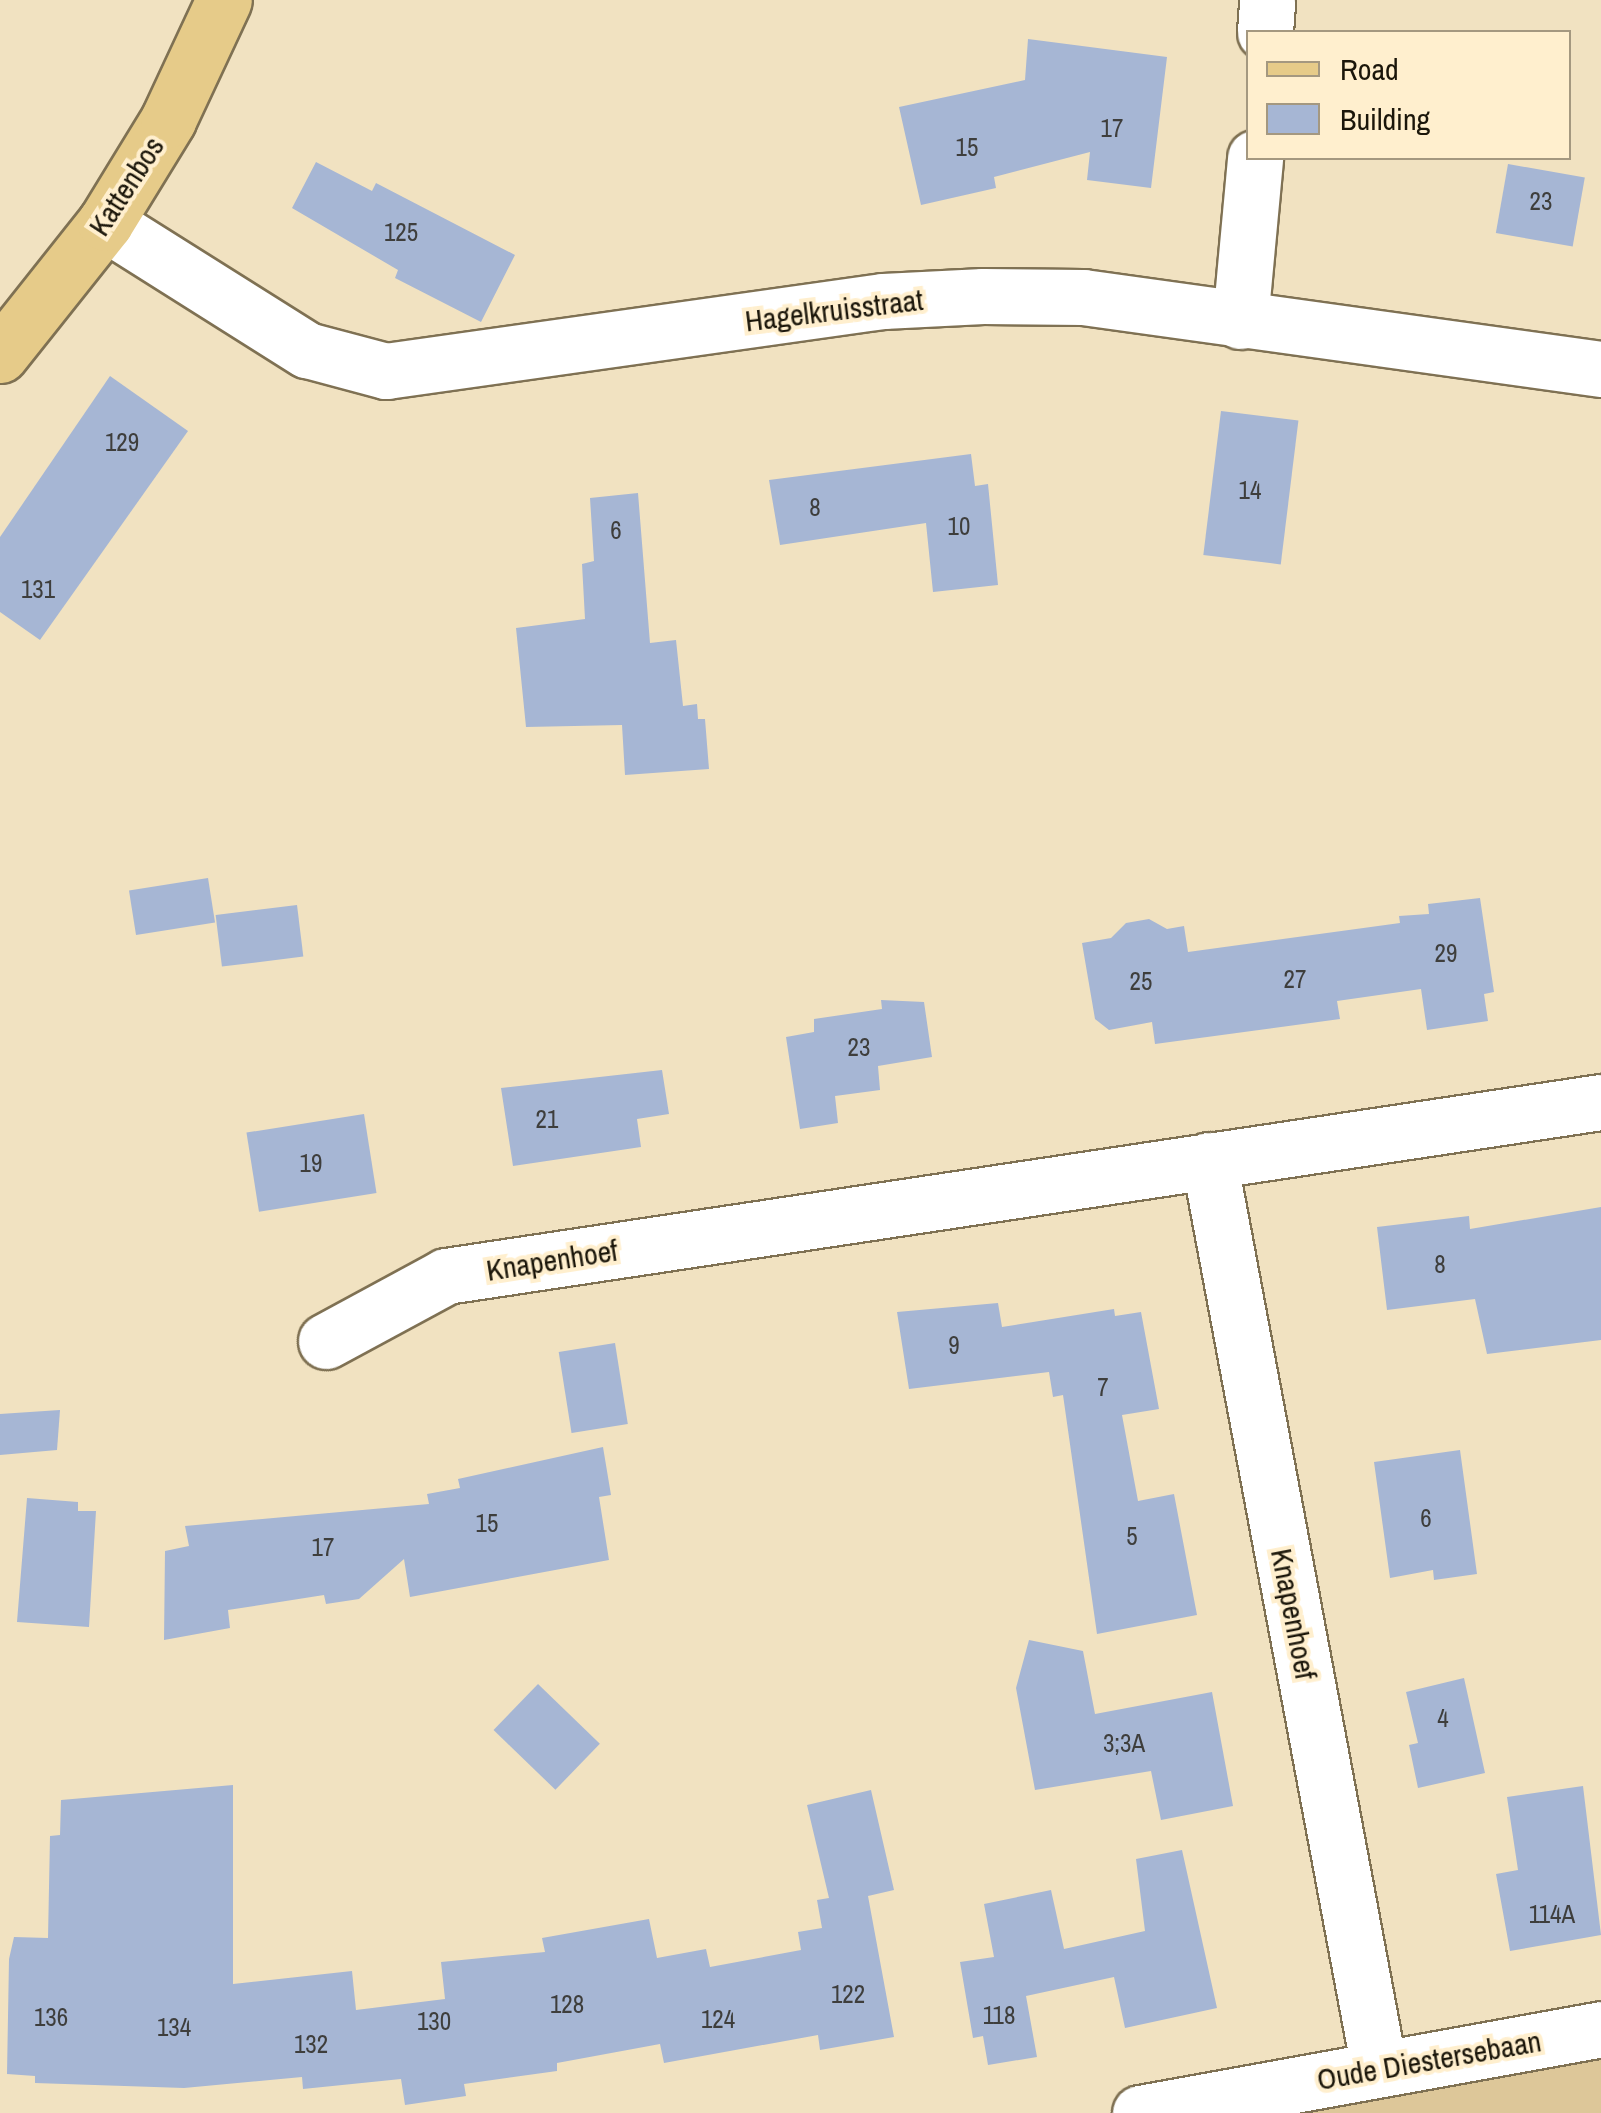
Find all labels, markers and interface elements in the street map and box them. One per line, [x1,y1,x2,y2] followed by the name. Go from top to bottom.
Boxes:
[1246,30,1571,160] legend
[1340,49,1399,89] text: Road
[1340,99,1430,139] text: Building
[1101,113,1123,143] house number: 17
[81,130,171,242] street label: Kattenbos
[956,132,978,162] house number: 15
[1530,186,1552,216] house number: 23
[384,217,418,247] house number: 125
[743,281,925,339] street label: Hagelkruisstraat
[105,427,139,457] house number: 129
[1239,475,1261,505] house number: 14
[809,492,821,522] house number: 8
[948,511,970,541] house number: 10
[610,515,622,545] house number: 6
[21,574,55,604] house number: 131
[1435,938,1457,968] house number: 29
[1284,964,1306,994] house number: 27
[1130,966,1152,996] house number: 25
[848,1032,870,1062] house number: 23
[536,1104,558,1134] house number: 21
[300,1148,322,1178] house number: 19
[484,1232,620,1288] street label: Knapenhoef
[1434,1249,1446,1279] house number: 8
[948,1330,960,1360] house number: 9
[1097,1372,1109,1402] house number: 7
[1420,1503,1432,1533] house number: 6
[476,1508,498,1538] house number: 15
[1126,1521,1138,1551] house number: 5
[312,1532,334,1562] house number: 17
[1264,1545,1324,1683] street label: Knapenhoef
[1437,1703,1449,1733] house number: 4
[1103,1728,1145,1758] house number: 3;3A
[1529,1899,1575,1929] house number: 114A
[831,1979,865,2009] house number: 122
[550,1989,584,2019] house number: 128
[983,2000,1015,2030] house number: 118
[34,2002,68,2032] house number: 136
[701,2004,735,2034] house number: 124
[417,2006,451,2036] house number: 130
[157,2012,191,2042] house number: 134
[1314,2023,1544,2097] street label: Oude Diestersebaan
[294,2029,328,2059] house number: 132

